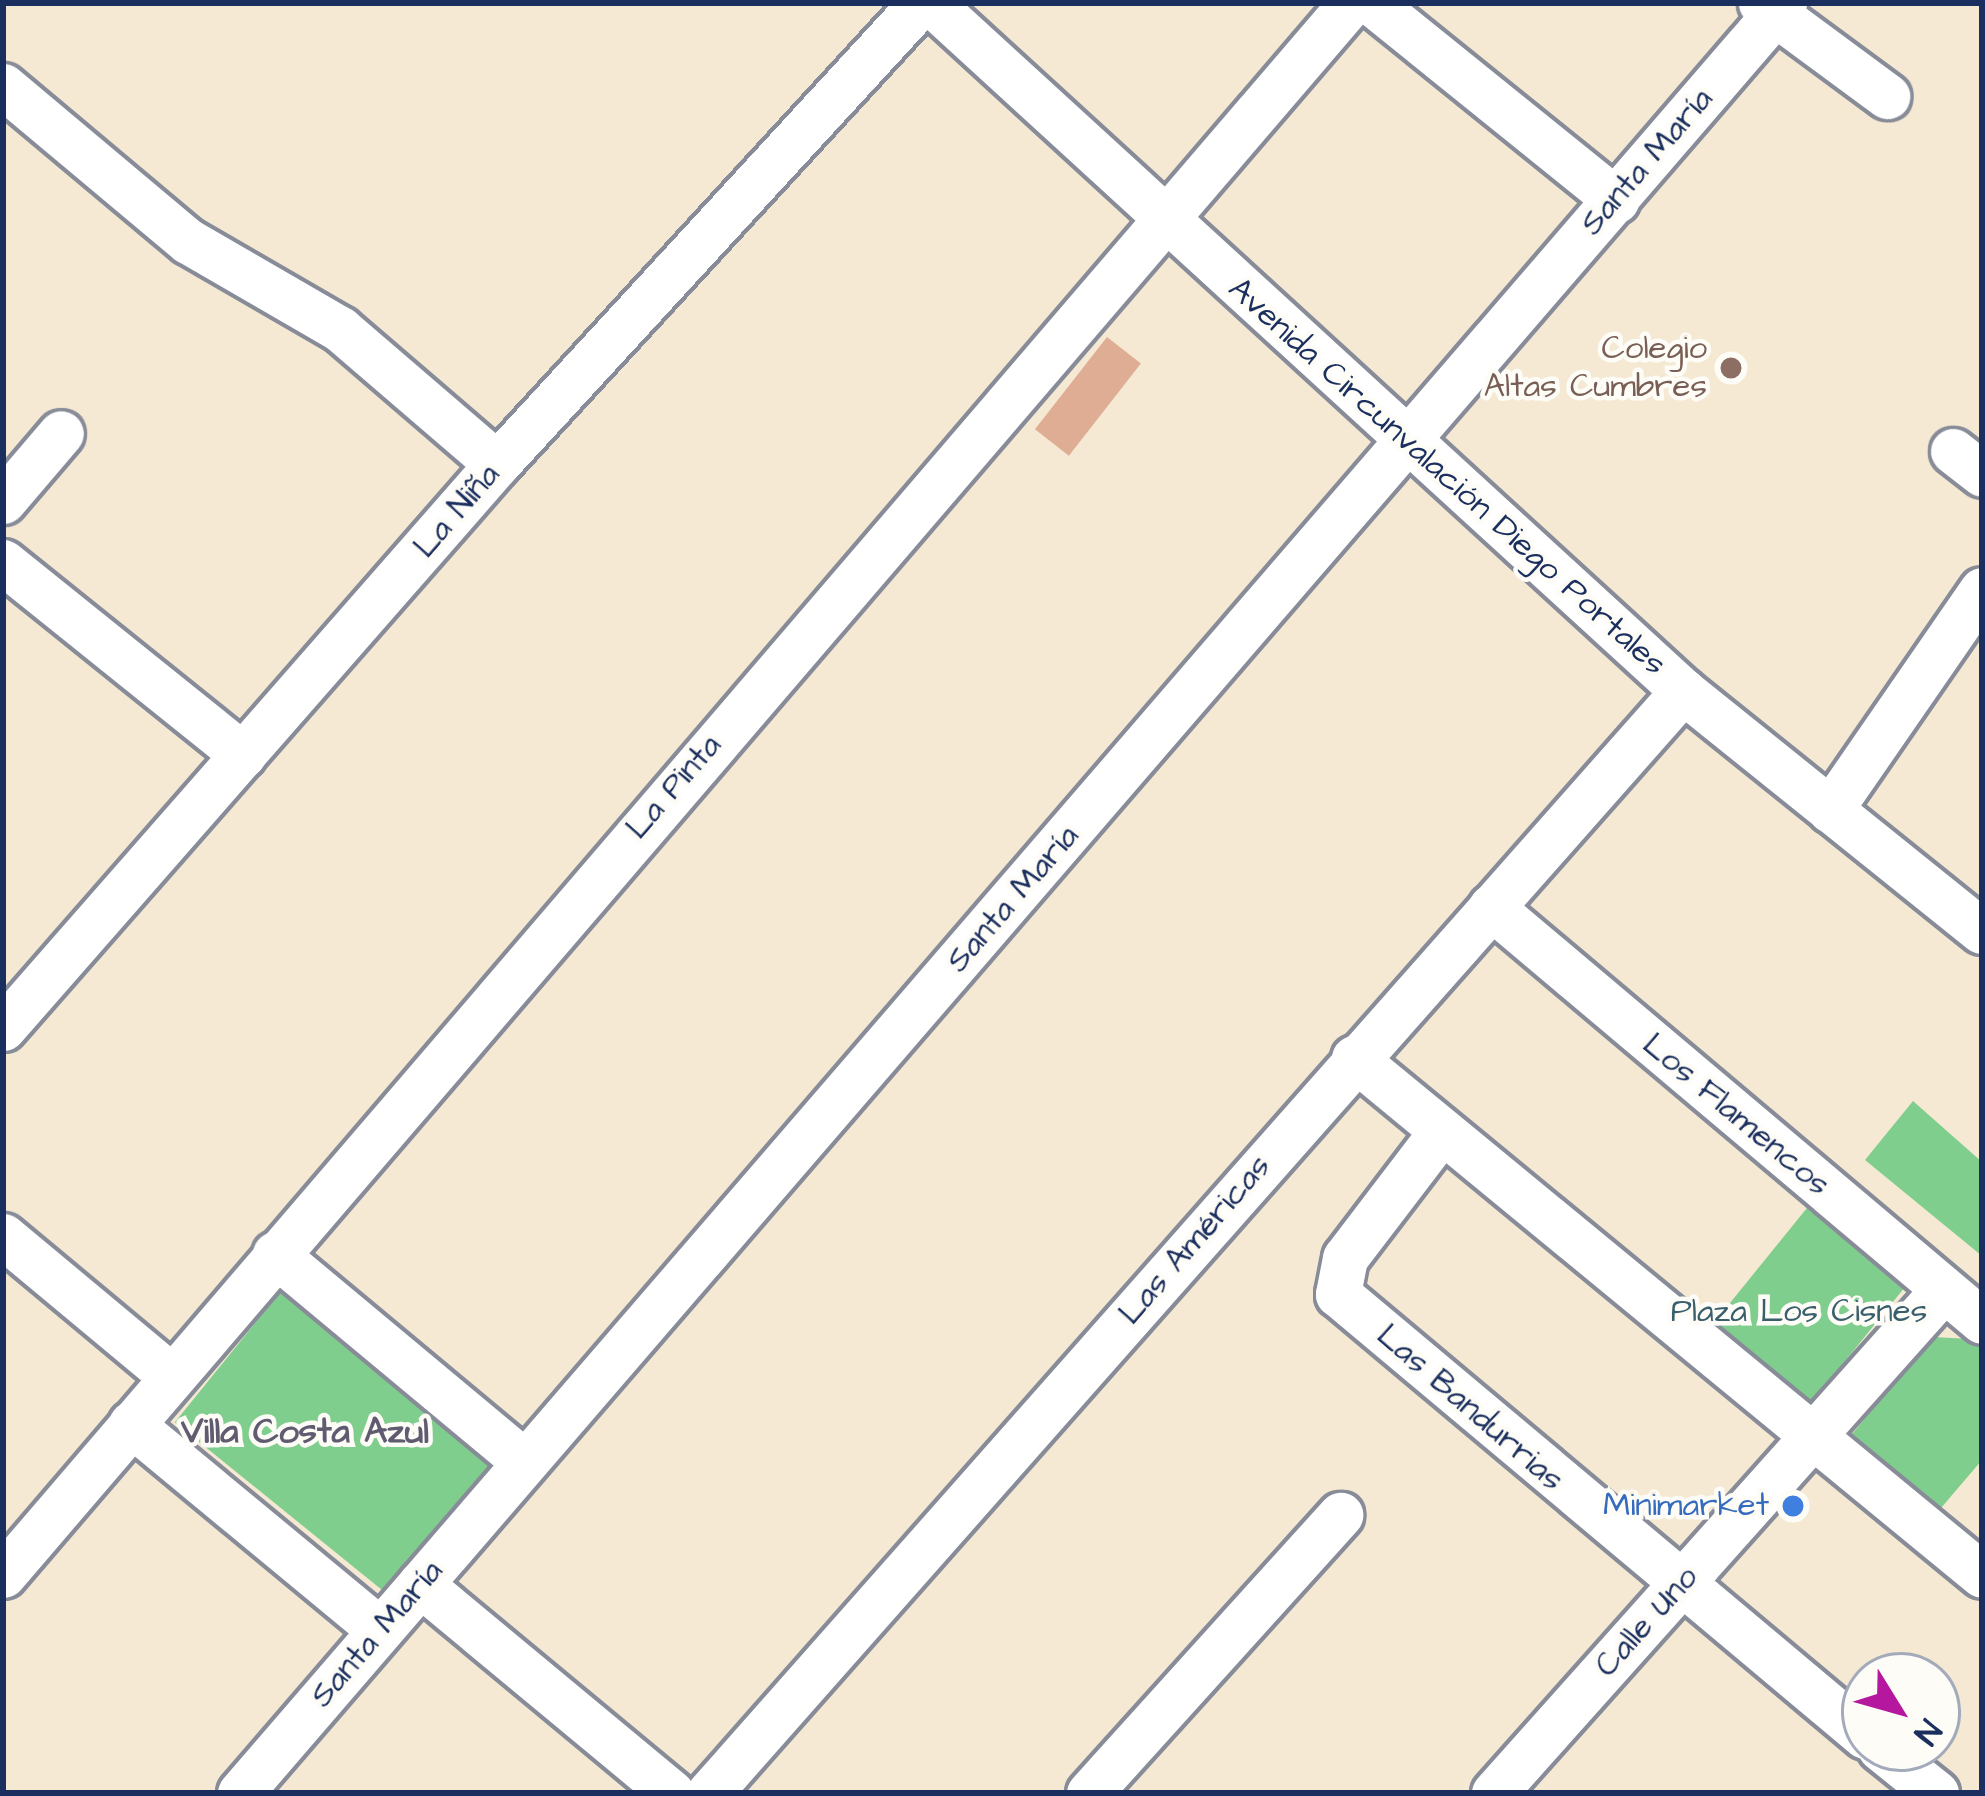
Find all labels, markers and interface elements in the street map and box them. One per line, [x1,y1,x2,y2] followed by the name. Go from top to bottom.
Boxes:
[1572,80,1722,244] street label: Santa María
[1220,270,1674,684] street label: Avenida Circunvalación Diego Portales
[1484,329,1707,407] place label: Colegio Altas Cumbres
[1718,355,1744,381] marker: Colegio Altas Cumbres
[405,456,509,566] street label: La Niña
[618,727,730,847] street label: La Pinta
[938,817,1088,981] street label: Santa María
[1634,1025,1838,1205] street label: Los Flamencos
[1111,1147,1279,1333] street label: Las Américas
[1671,1292,1927,1332] park label: Plaza Los Cisnes
[1368,1316,1572,1500] street label: Las Bandurrias
[181,1410,429,1454] district label: Villa Costa Azul
[1603,1486,1769,1526] place label: Minimarket
[1780,1493,1806,1519] marker: Minimarket
[302,1552,452,1716] street label: Santa María
[1587,1559,1707,1685] street label: Calle Uno
[1841,1652,1961,1772] north arrow
[1903,1710,1952,1754] text: N

